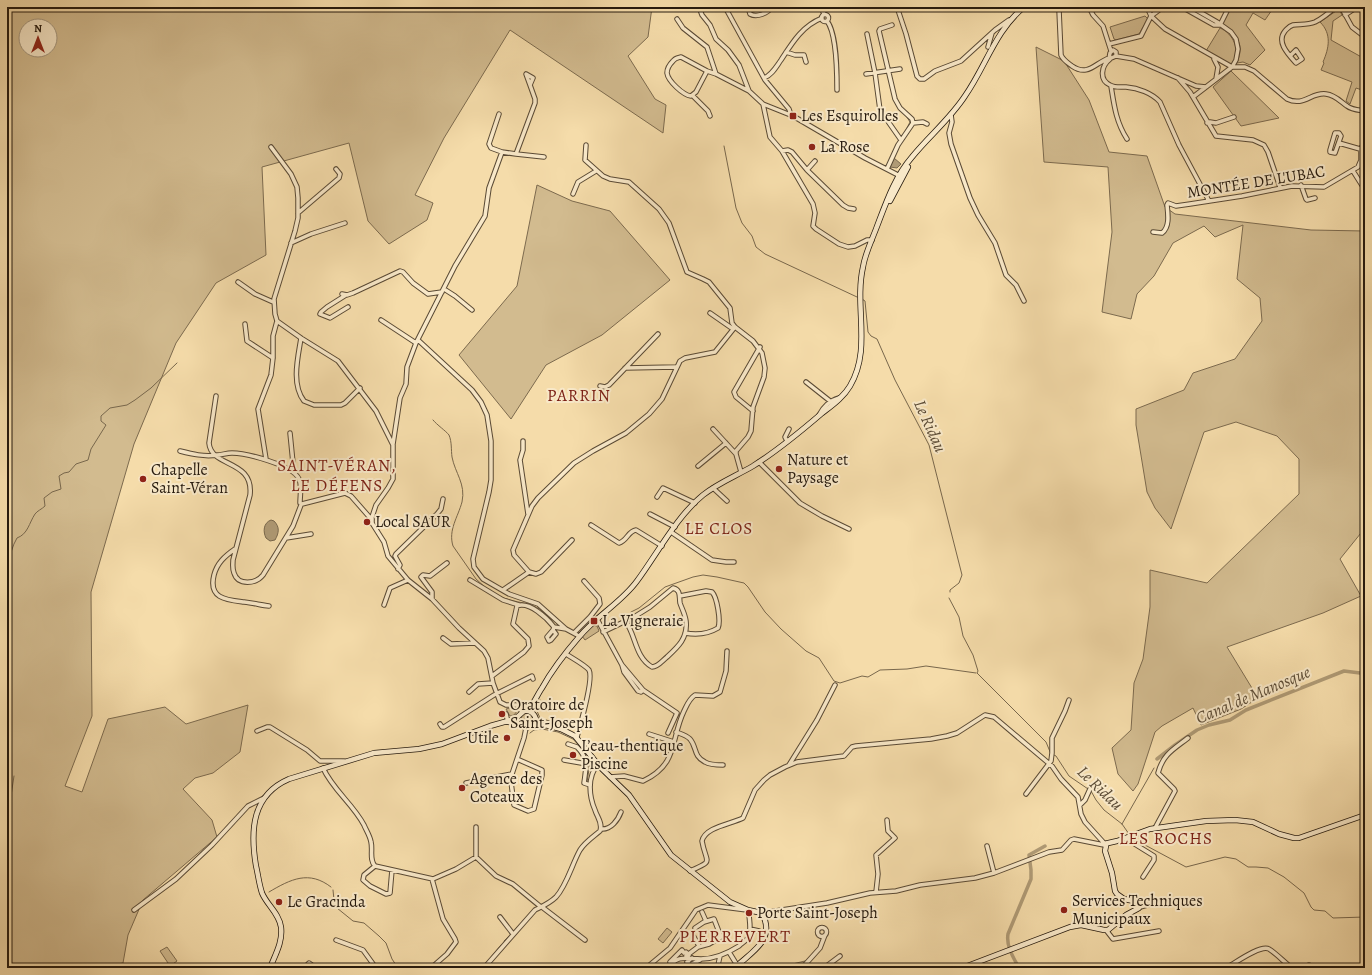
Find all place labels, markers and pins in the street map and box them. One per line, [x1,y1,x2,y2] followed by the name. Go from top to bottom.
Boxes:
[801,105,899,127] place label: Les Esquirolles
[788,111,798,121] marker: Les Esquirolles
[820,136,870,158] place label: La Rose
[807,142,817,152] marker: La Rose
[787,449,848,489] place label: Nature et Paysage
[151,459,228,499] place label: Chapelle Saint-Véran
[774,464,784,474] marker: Nature et Paysage
[138,474,148,484] marker: Chapelle Saint-Véran
[375,511,451,533] place label: Local SAUR
[362,517,372,527] marker: Local SAUR
[602,610,683,632] place label: La Vigneraie
[589,616,599,626] marker: La Vigneraie
[510,694,593,734] place label: Oratoire de Saint-Joseph
[497,709,507,719] marker: Oratoire de Saint-Joseph
[467,727,499,749] place label: Utile
[502,733,512,743] marker: Utile
[581,735,683,775] place label: L’eau-thentique Piscine
[568,750,578,760] marker: L’eau-thentique Piscine
[469,768,542,808] place label: Agence des Coteaux
[457,783,467,793] marker: Agence des Coteaux
[1072,890,1203,930] place label: Services Techniques Municipaux
[287,891,366,913] place label: Le Gracinda
[274,897,284,907] marker: Le Gracinda
[757,902,878,924] place label: Porte Saint-Joseph
[1059,905,1069,915] marker: Services Techniques Municipaux
[744,908,754,918] marker: Porte Saint-Joseph

